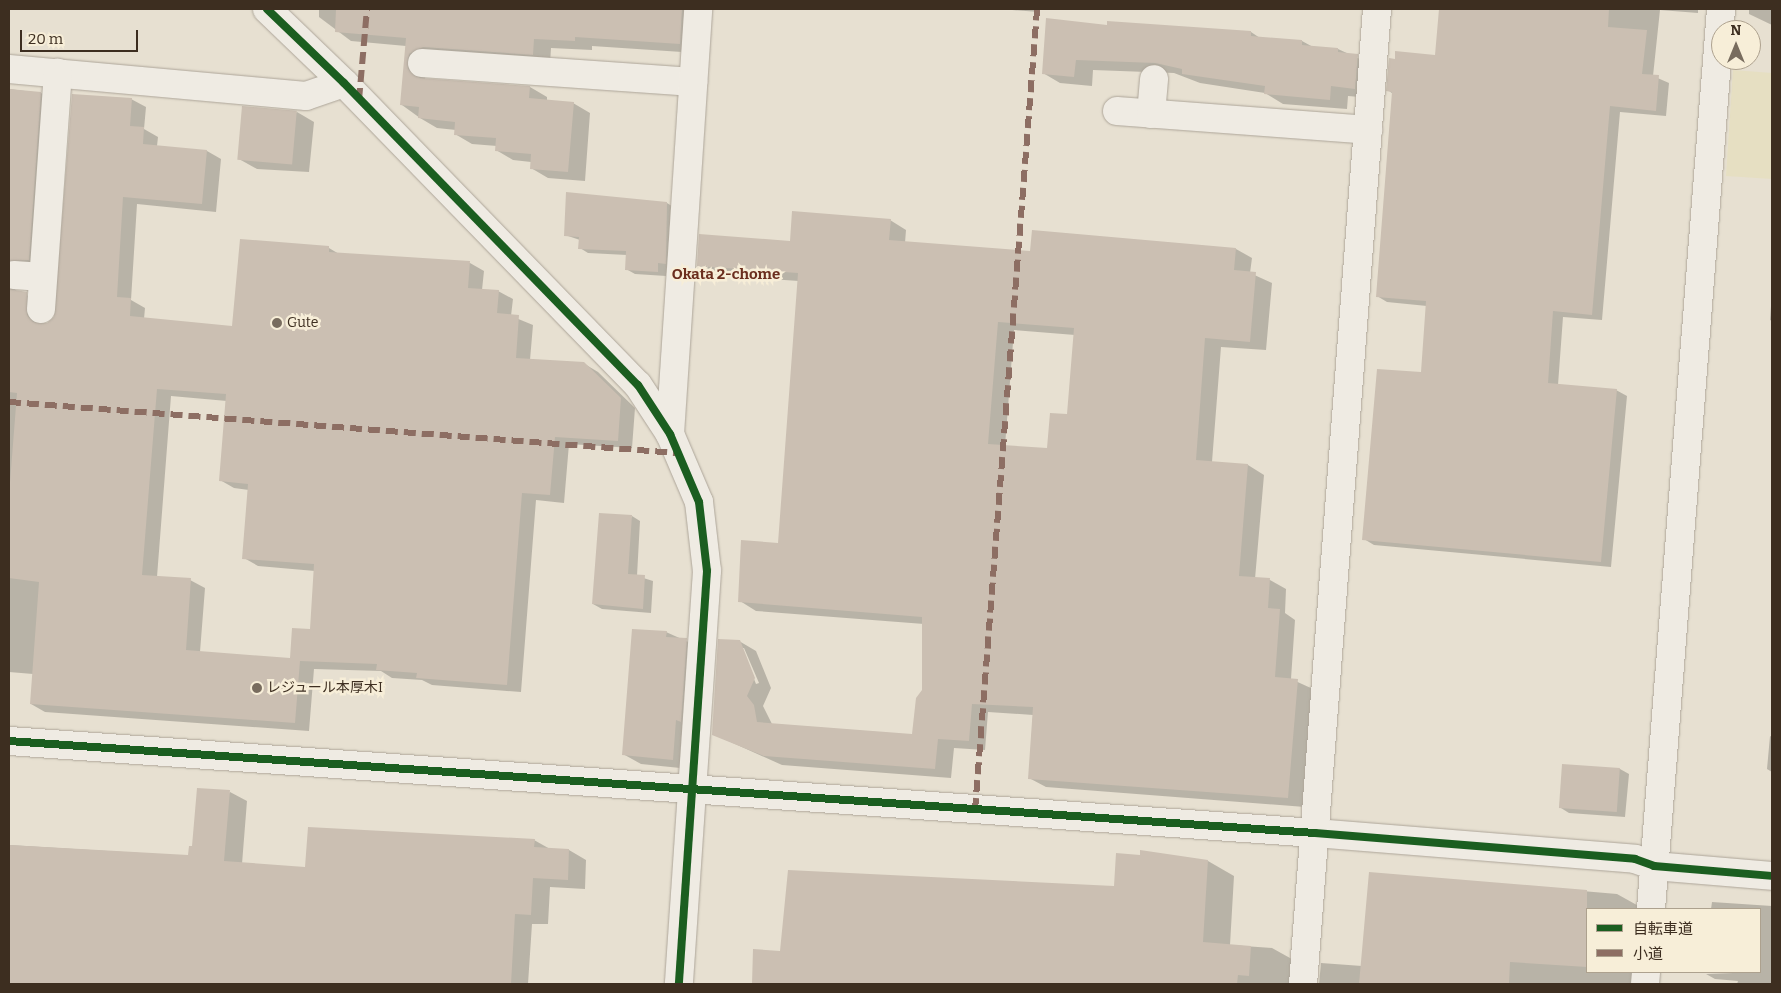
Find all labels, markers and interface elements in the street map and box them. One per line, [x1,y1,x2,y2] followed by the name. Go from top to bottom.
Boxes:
[22,20,140,52] scale bar
[1711,20,1761,70] north arrow
[1731,22,1741,39] text: N
[28,30,63,48] text: 20 m
[672,266,780,284] district label: Okata 2-chome
[287,315,318,331] place label: Gute
[271,317,283,329] marker: Gute
[267,680,384,696] place label: レジュール本厚木I
[251,682,263,694] marker: レジュール本厚木I
[1586,908,1761,973] legend
[1633,920,1693,938] text: 自転車道
[1633,945,1663,963] text: 小道

